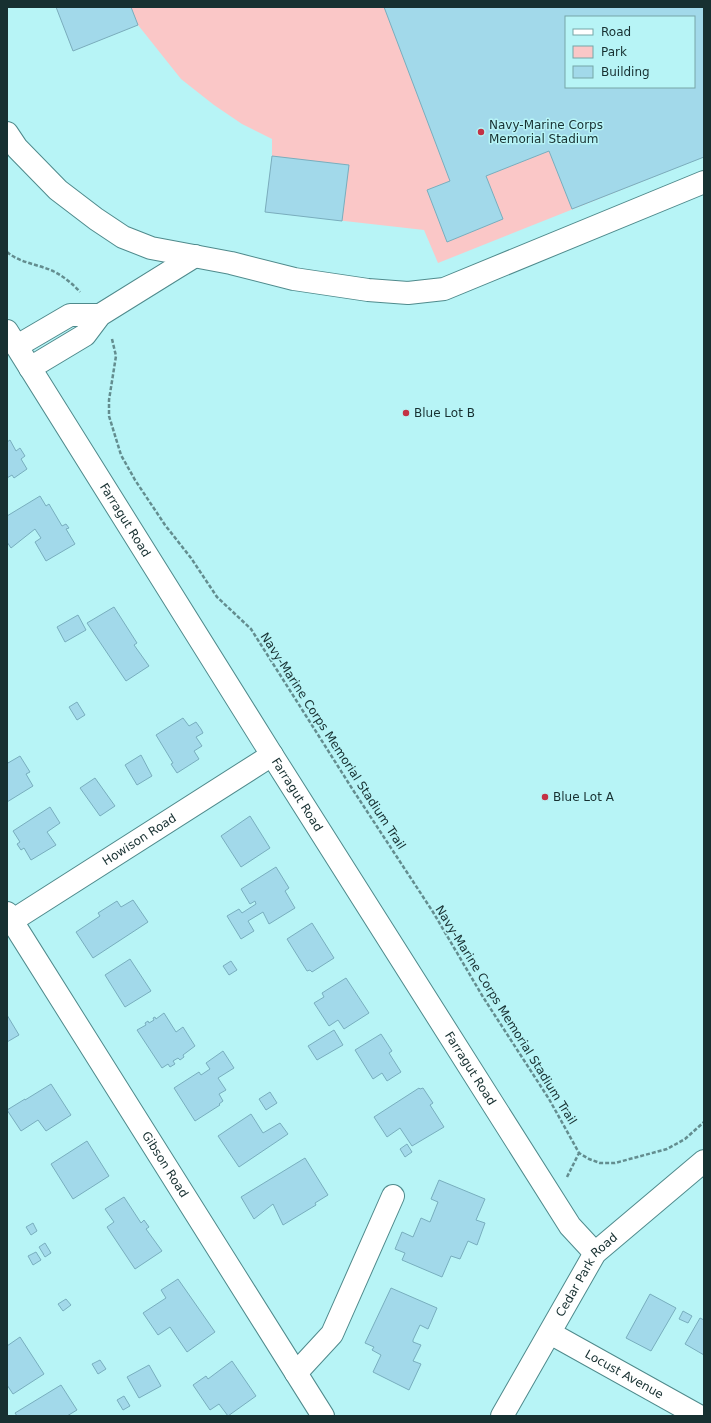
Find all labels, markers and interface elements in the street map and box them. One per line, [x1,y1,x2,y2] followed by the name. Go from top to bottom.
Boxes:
[565,16,695,88] legend
[601,25,631,39] text: Road
[601,45,627,59] text: Park
[601,65,650,79] text: Building
[489,118,603,146] place label: Navy-Marine Corps Memorial Stadium
[476,127,486,137] marker: Navy-Marine Corps Memorial Stadium
[414,406,475,420] place label: Blue Lot B
[401,408,411,418] marker: Blue Lot B
[97,481,153,559] street label: Farragut Road
[258,630,408,852] street label: Navy-Marine Corps Memorial Stadium Trail
[269,755,326,834] street label: Farragut Road
[553,790,615,804] place label: Blue Lot A
[540,792,550,802] marker: Blue Lot A
[100,811,179,868] street label: Howison Road
[432,903,580,1127] street label: Navy-Marine Corps Memorial Stadium Trail
[442,1029,499,1108] street label: Farragut Road
[139,1129,191,1200] street label: Gibson Road
[553,1230,620,1319] street label: Cedar Park Road
[583,1347,666,1402] street label: Locust Avenue

